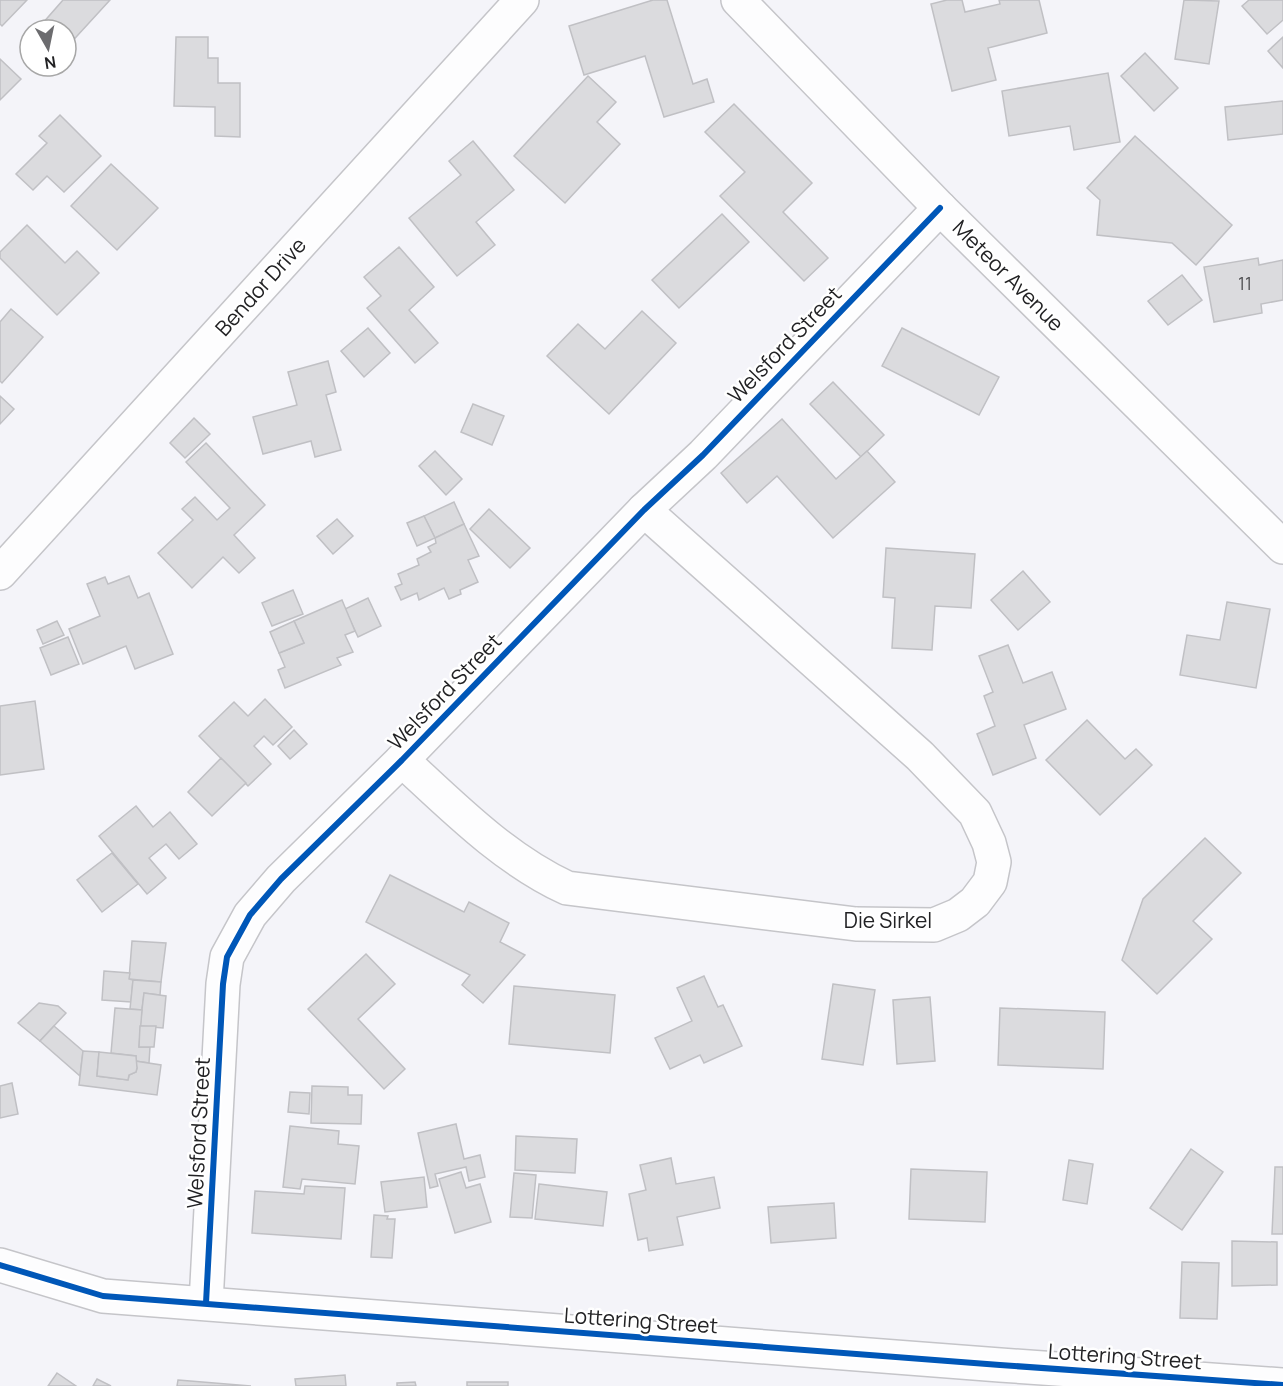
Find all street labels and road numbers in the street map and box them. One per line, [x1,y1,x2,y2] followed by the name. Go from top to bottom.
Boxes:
[947,214,1070,337] street label: Meteor Avenue
[209,231,312,341] street label: Bendor Drive
[722,280,847,409] street label: Welsford Street
[382,627,507,756] street label: Welsford Street
[844,906,932,934] street label: Die Sirkel
[180,1056,216,1209] street label: Welsford Street
[563,1301,719,1339] street label: Lottering Street
[1047,1337,1203,1375] street label: Lottering Street

